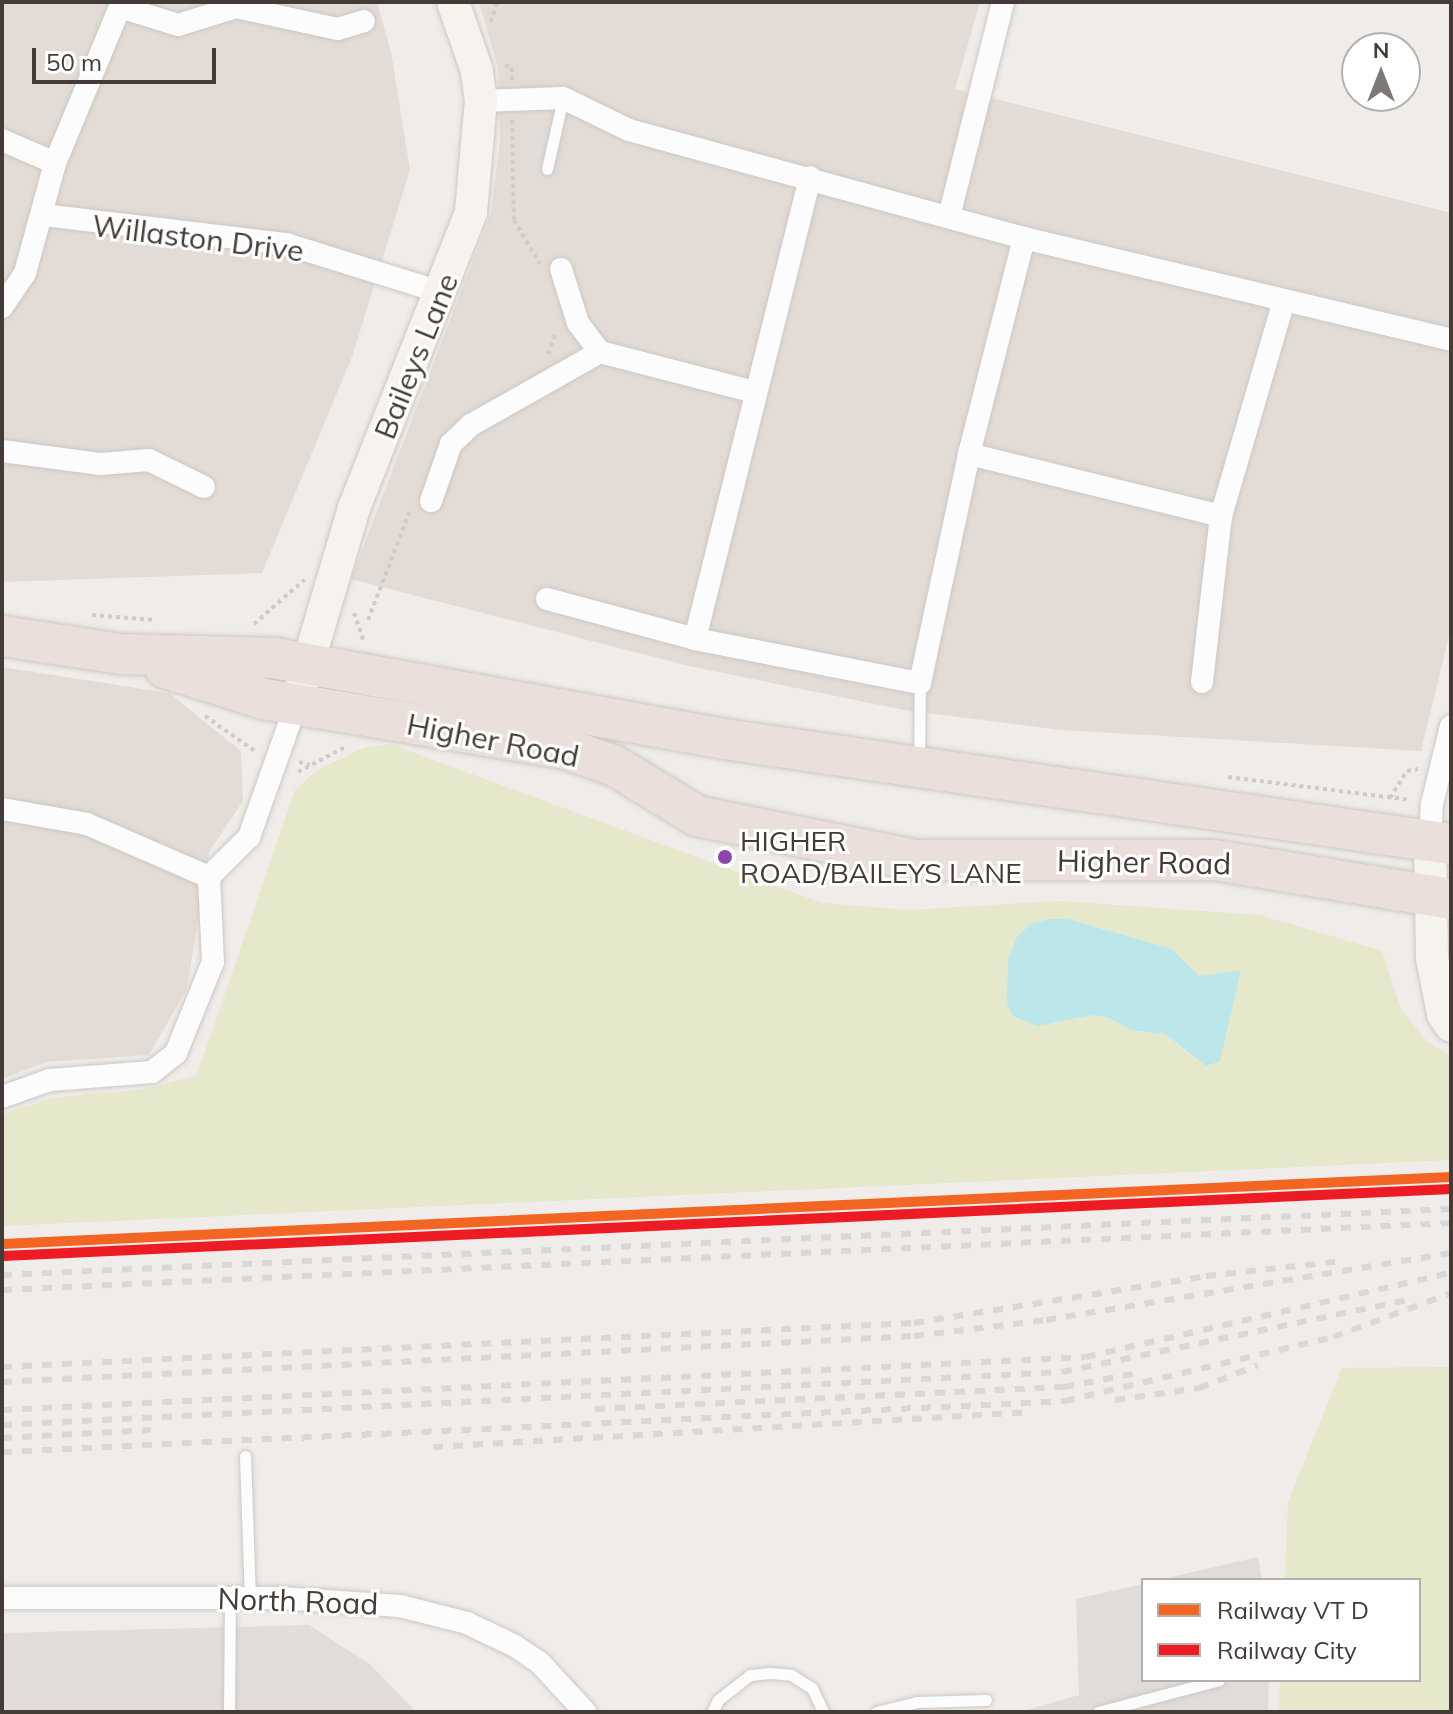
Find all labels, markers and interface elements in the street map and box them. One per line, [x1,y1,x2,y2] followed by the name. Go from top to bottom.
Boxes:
[36,32,220,82] scale bar
[1341,32,1421,112] north arrow
[1373,36,1389,64] text: N
[46,47,102,77] text: 50 m
[90,207,306,269] street label: Willaston Drive
[366,268,466,444] street label: Baileys Lane
[404,706,582,774] street label: Higher Road
[740,824,1022,890] place label: HIGHER ROAD/BAILEYS LANE
[1057,842,1231,882] street label: Higher Road
[717,849,733,865] marker: HIGHER ROAD/BAILEYS LANE
[1141,1578,1421,1682] legend
[217,1580,379,1622] street label: North Road
[1217,1595,1369,1625] text: Railway VT D
[1217,1635,1357,1665] text: Railway City

